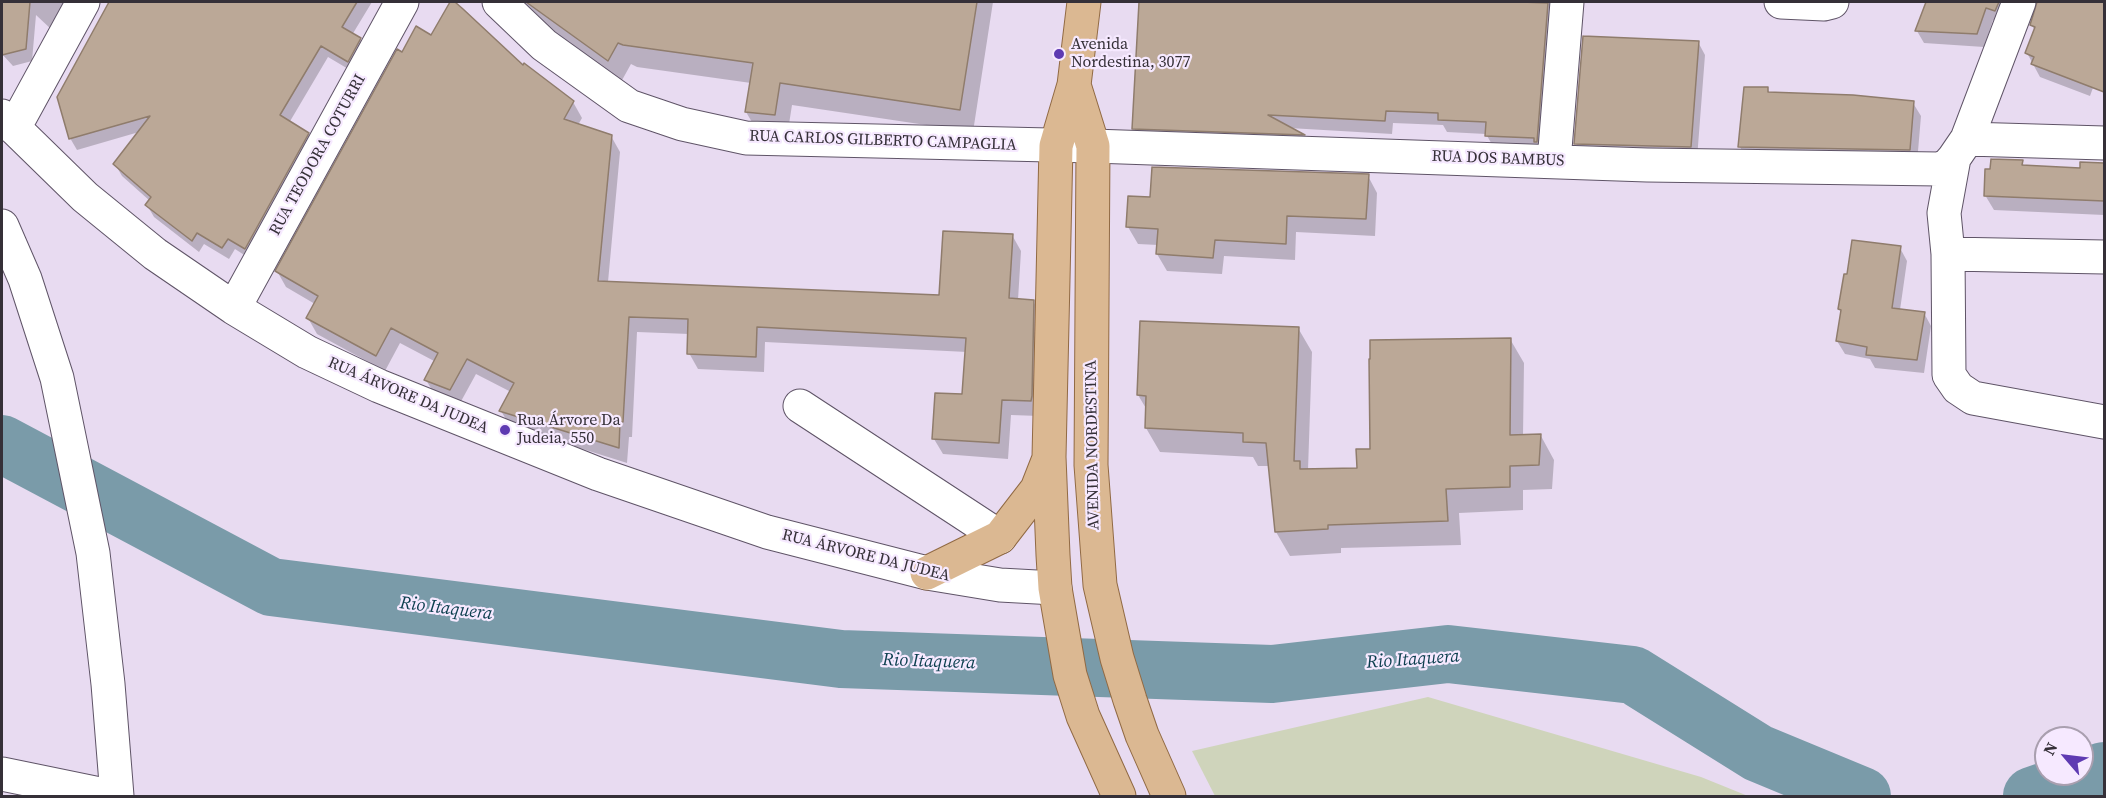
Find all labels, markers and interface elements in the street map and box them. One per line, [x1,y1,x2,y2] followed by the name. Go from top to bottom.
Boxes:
[1071,35,1190,73] place label: Avenida Nordestina, 3077
[1052,47,1066,61] marker: Avenida Nordestina, 3077
[266,71,370,239] street label: RUA TEODORA COTURRI
[749,127,1017,155] street label: RUA CARLOS GILBERTO CAMPAGLIA
[1431,147,1565,171] street label: RUA DOS BAMBUS
[325,353,491,439] street label: RUA ÁRVORE DA JUDEA
[1082,360,1104,530] street label: AVENIDA NORDESTINA
[517,411,621,449] place label: Rua Árvore Da Judeia, 550
[498,423,512,437] marker: Rua Árvore Da Judeia, 550
[780,526,952,586] street label: RUA ÁRVORE DA JUDEA
[398,593,494,625] water label: Rio Itaquera
[1366,646,1460,674] water label: Rio Itaquera
[882,650,976,674] water label: Rio Itaquera
[2034,726,2094,786] north arrow
[2037,738,2062,759] text: N

